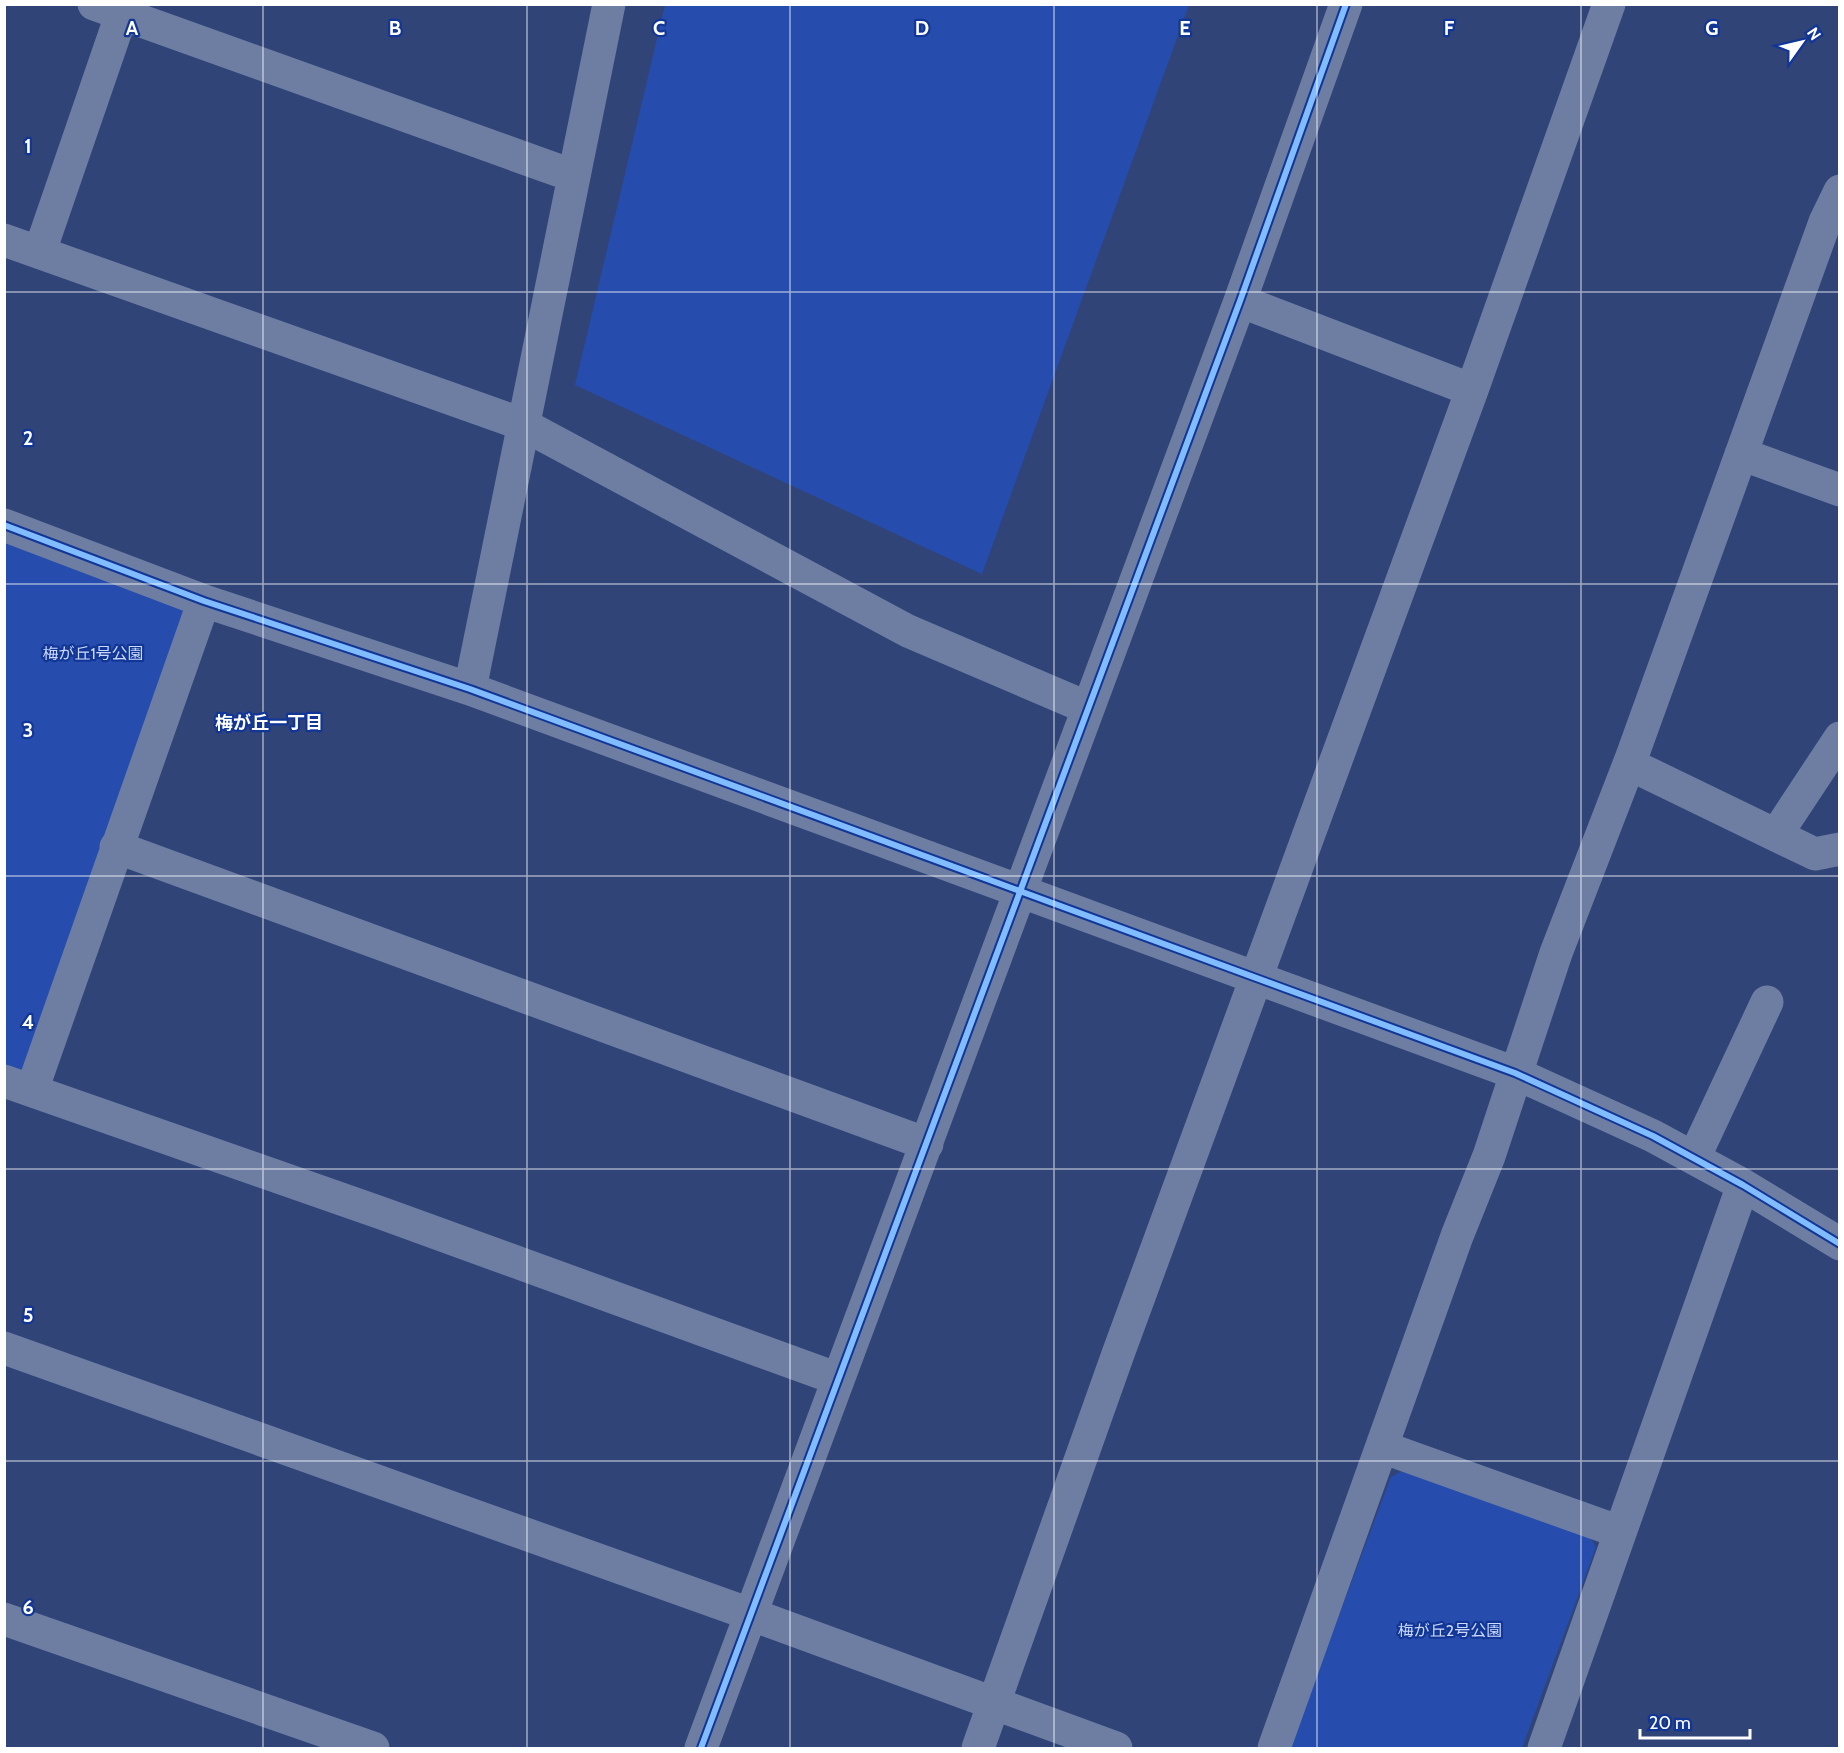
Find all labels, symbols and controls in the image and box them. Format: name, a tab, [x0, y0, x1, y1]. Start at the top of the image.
north arrow	[1772, 12, 1832, 72]
text: A	[126, 16, 139, 40]
text: B	[389, 16, 401, 40]
text: C	[653, 16, 665, 40]
text: D	[915, 16, 929, 40]
text: E	[1179, 16, 1191, 40]
text: F	[1444, 16, 1455, 40]
text: G	[1705, 16, 1719, 40]
text: N	[1803, 24, 1825, 44]
text: 1	[24, 134, 32, 158]
text: 2	[23, 426, 33, 450]
park label: 梅が丘1号公園	[42, 644, 144, 663]
district label: 梅が丘一丁目	[215, 712, 323, 734]
text: 3	[23, 718, 33, 742]
text: 4	[22, 1010, 34, 1034]
text: 5	[23, 1303, 33, 1327]
text: 6	[22, 1595, 34, 1619]
park label: 梅が丘2号公園	[1398, 1621, 1502, 1640]
scale bar	[1640, 1702, 1750, 1740]
text: 20 m	[1649, 1712, 1691, 1734]

